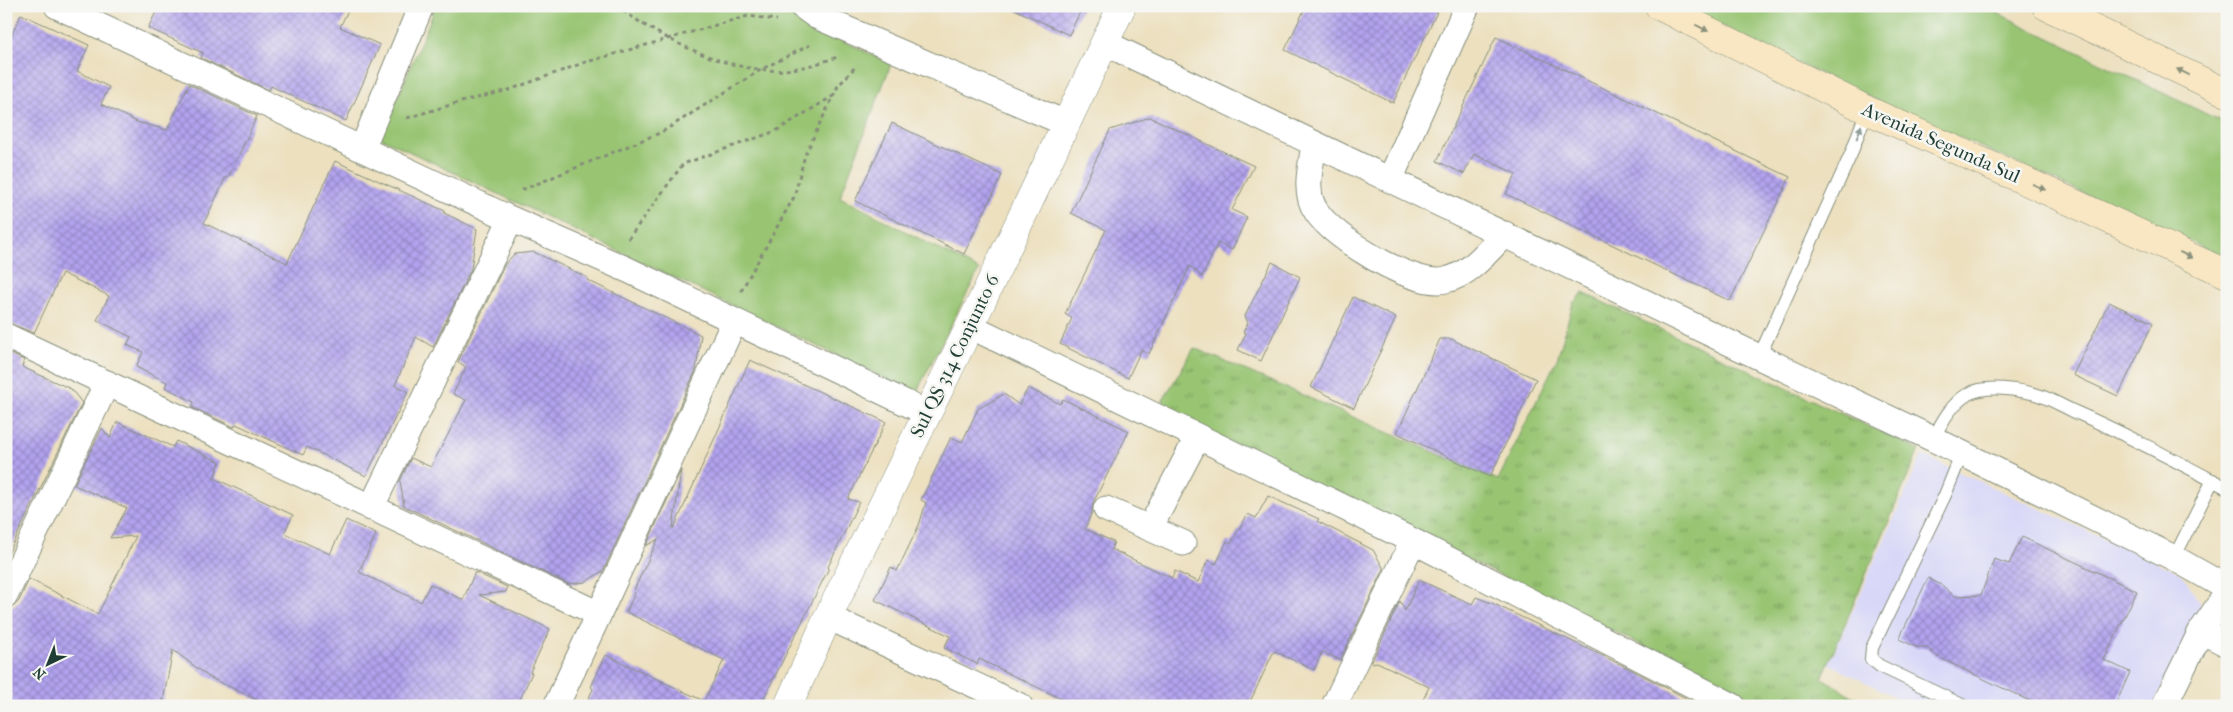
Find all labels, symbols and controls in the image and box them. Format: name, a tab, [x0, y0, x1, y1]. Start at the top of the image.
one-way arrow	[1695, 24, 1709, 32]
one-way arrow	[2175, 68, 2190, 76]
street label: Avenida Segunda Sul	[1858, 98, 2023, 188]
one-way arrow	[1856, 125, 1863, 140]
one-way arrow	[2032, 184, 2046, 192]
one-way arrow	[2179, 251, 2194, 260]
street label: Sul QS 314 Conjunto 6	[906, 270, 1004, 441]
north arrow	[22, 640, 72, 690]
text: N	[30, 663, 49, 683]

